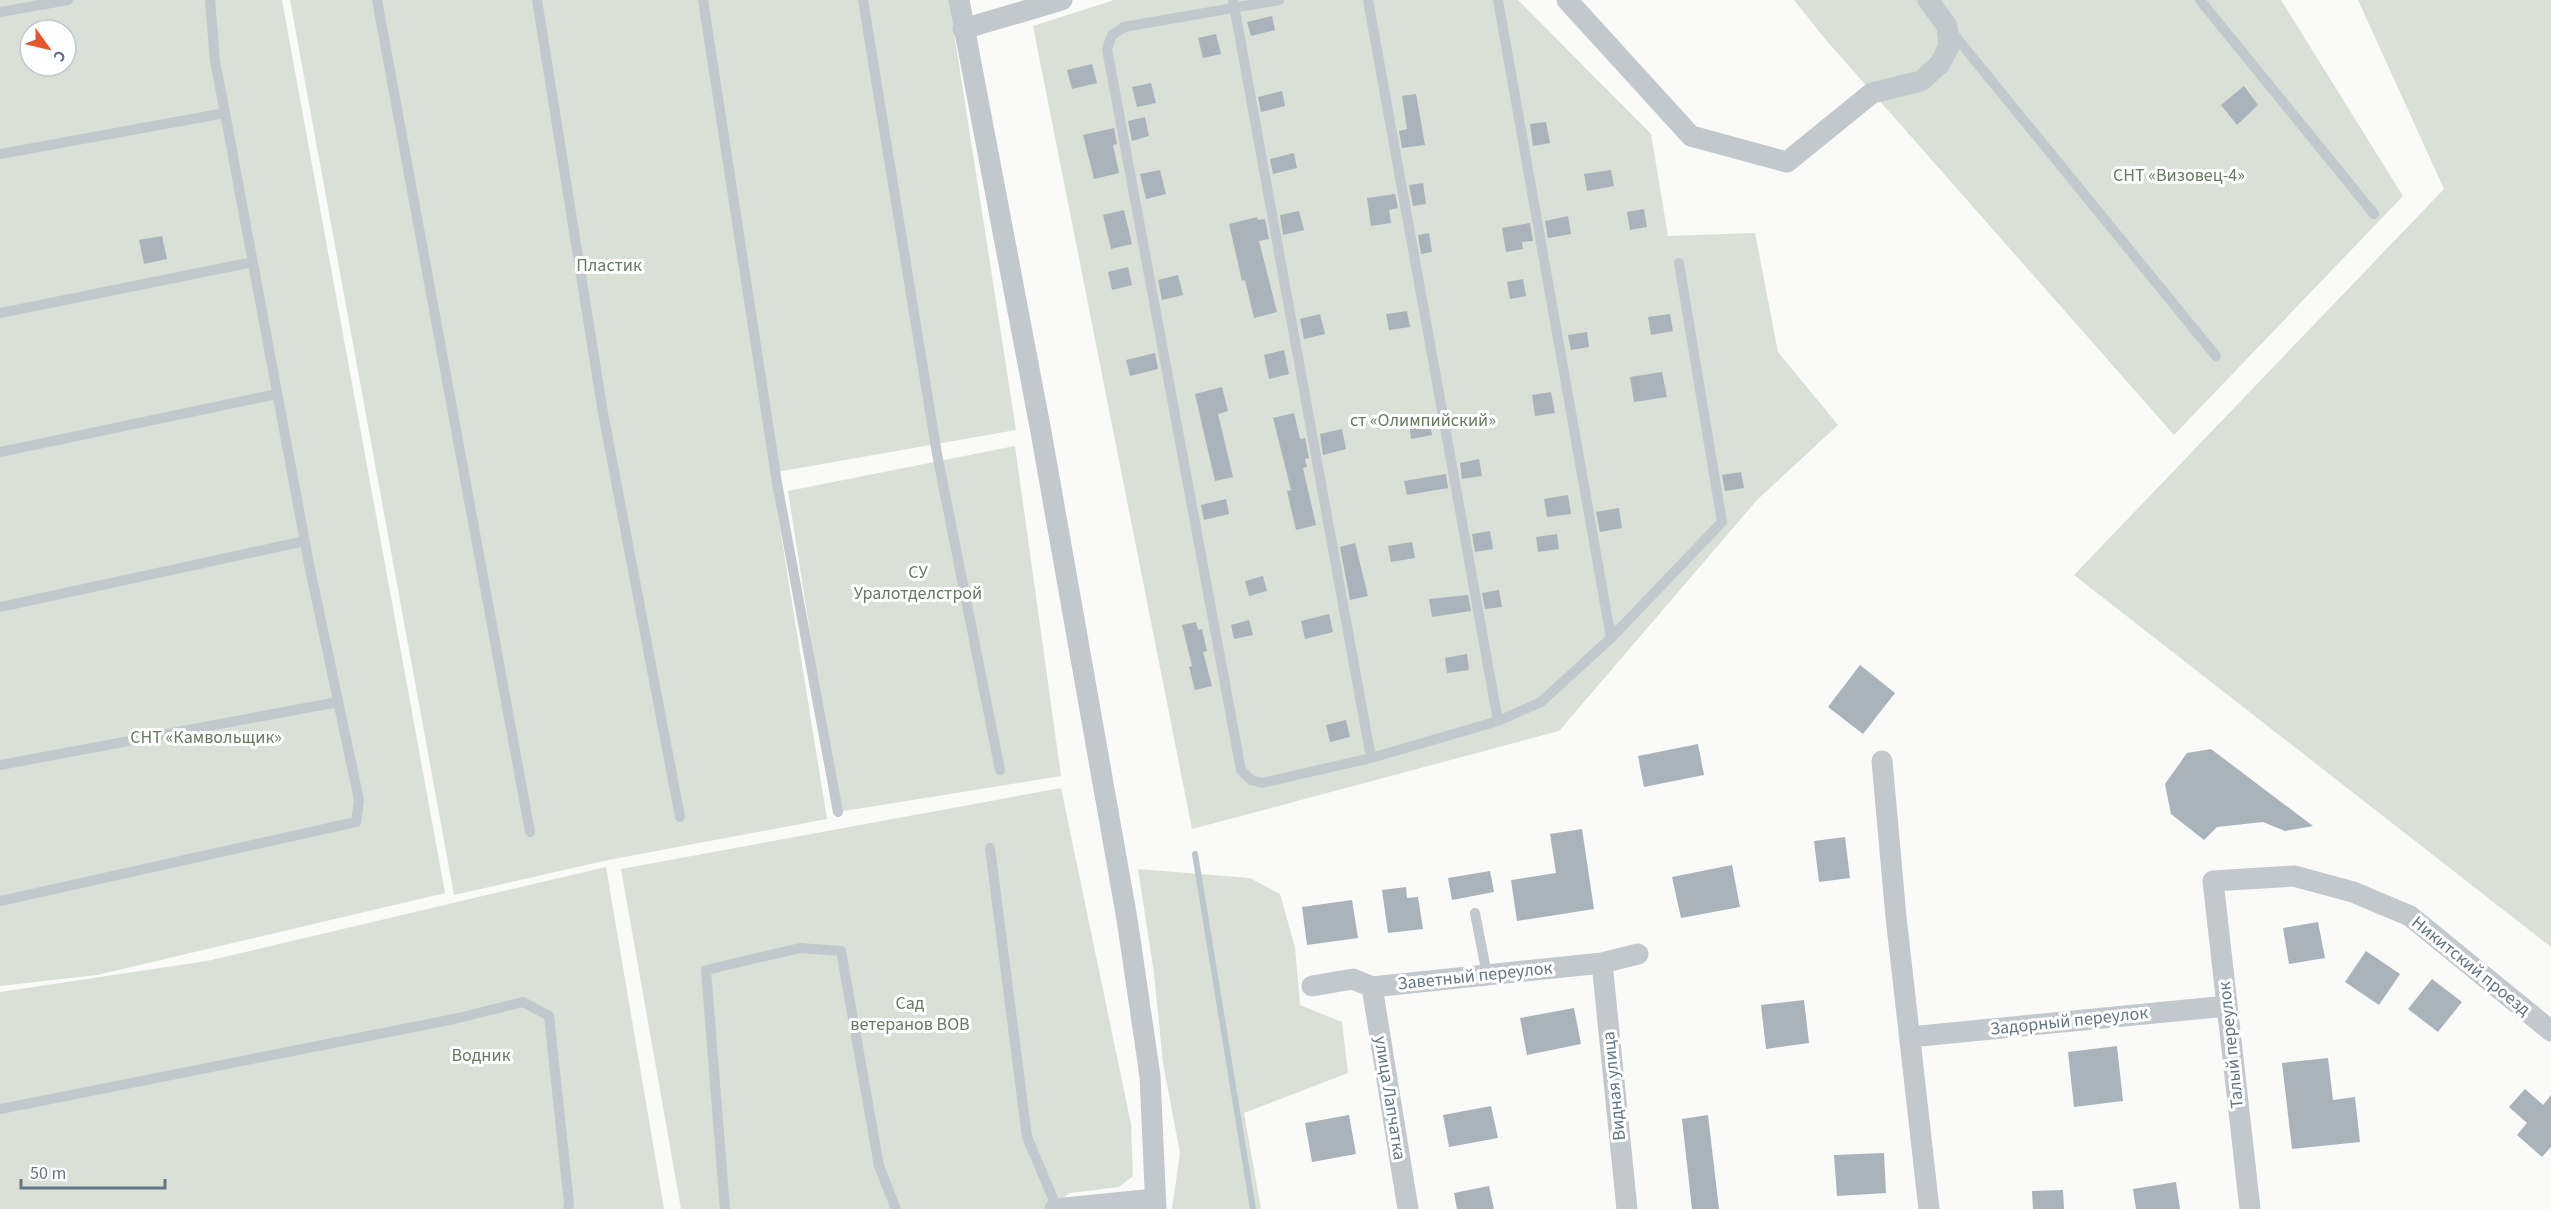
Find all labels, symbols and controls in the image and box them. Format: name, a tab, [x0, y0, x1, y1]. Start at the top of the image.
north arrow	[18, 18, 78, 78]
text: С	[48, 46, 71, 66]
park label: СНТ «Визовец-4»	[2113, 163, 2245, 188]
park label: Пластик	[576, 253, 642, 278]
park label: ст «Олимпийский»	[1350, 408, 1496, 433]
park label: СУ Уралотделстрой	[854, 560, 982, 606]
park label: СНТ «Камвольщик»	[130, 725, 282, 750]
street label: Никитский проезд	[2406, 910, 2536, 1022]
street label: Заветный переулок	[1396, 955, 1554, 997]
street label: Талый переулок	[2212, 980, 2250, 1110]
park label: Сад ветеранов ВОВ	[850, 991, 970, 1037]
street label: Задорный переулок	[1989, 1000, 2149, 1042]
street label: Видная улица	[1596, 1030, 1632, 1142]
street label: улица Лапчатка	[1368, 1034, 1412, 1162]
park label: Водник	[451, 1043, 511, 1068]
scale bar	[21, 1152, 165, 1190]
text: 50 m	[30, 1161, 66, 1186]

